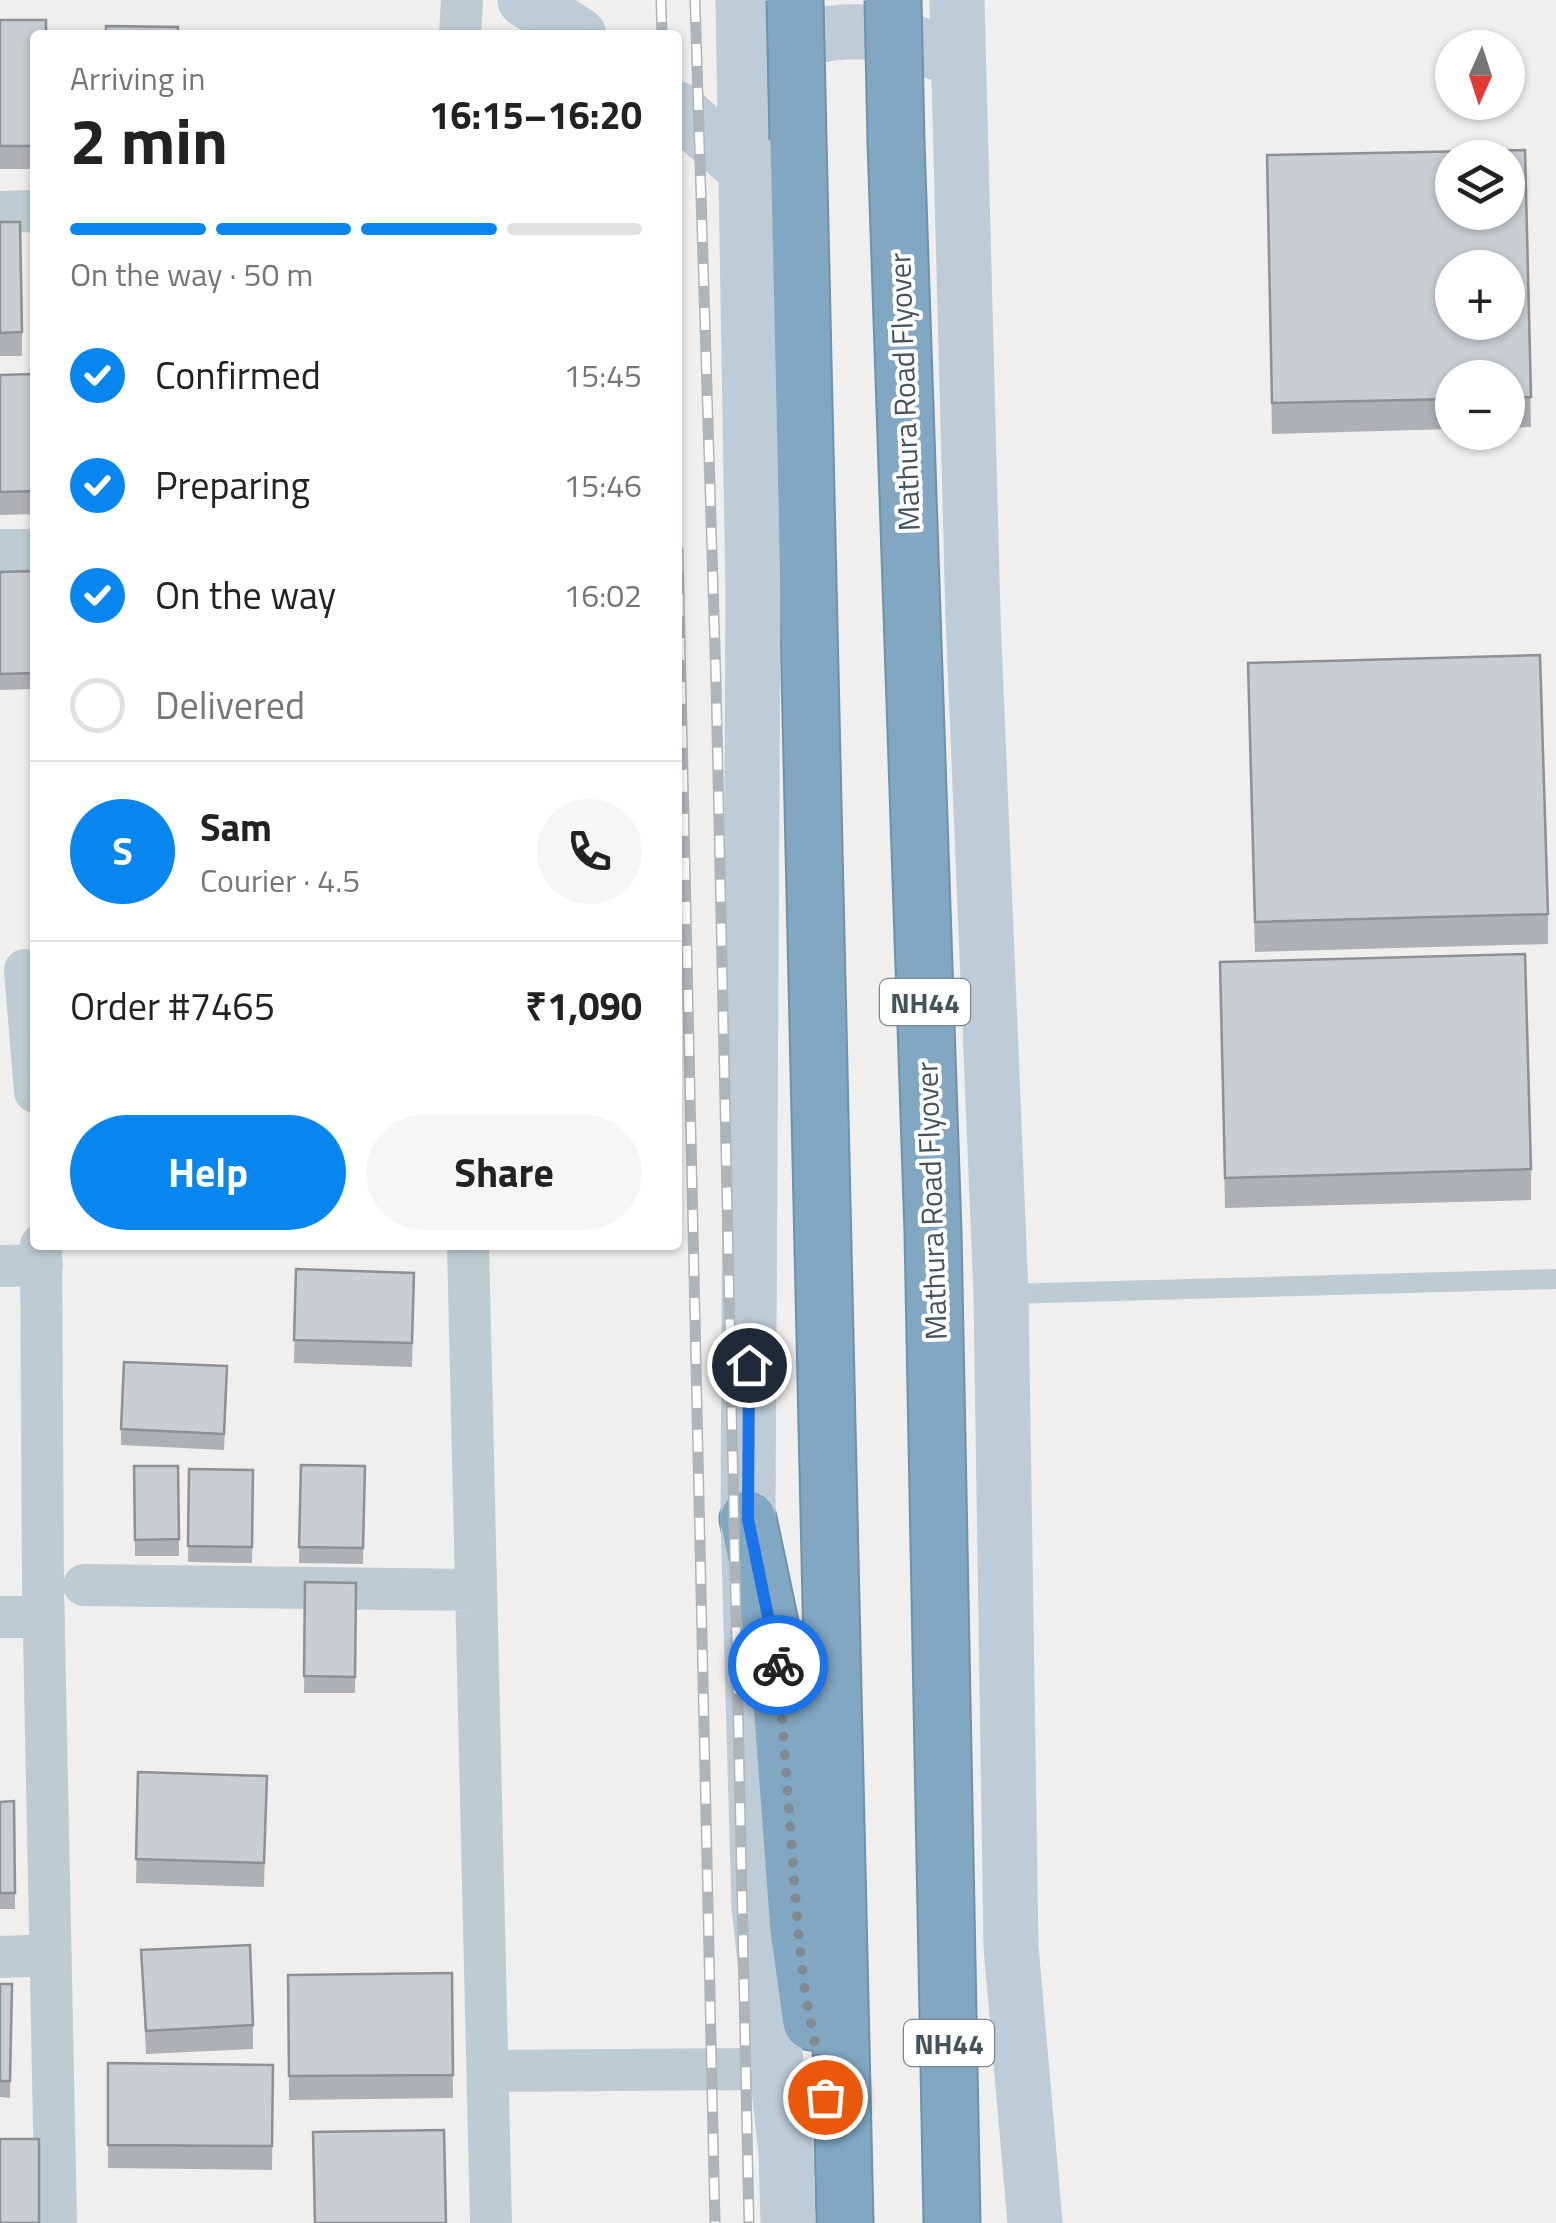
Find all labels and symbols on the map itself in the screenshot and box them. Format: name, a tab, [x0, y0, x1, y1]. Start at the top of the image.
north arrow	[1435, 30, 1525, 120]
street label: Mathura Road Flyover	[876, 252, 932, 532]
road number: NH44	[880, 979, 970, 1025]
street label: Mathura Road Flyover	[903, 1061, 959, 1341]
pin	[707, 1323, 792, 1408]
courier	[728, 1615, 828, 1715]
road number: NH44	[904, 2020, 994, 2066]
pin	[783, 2055, 868, 2140]

